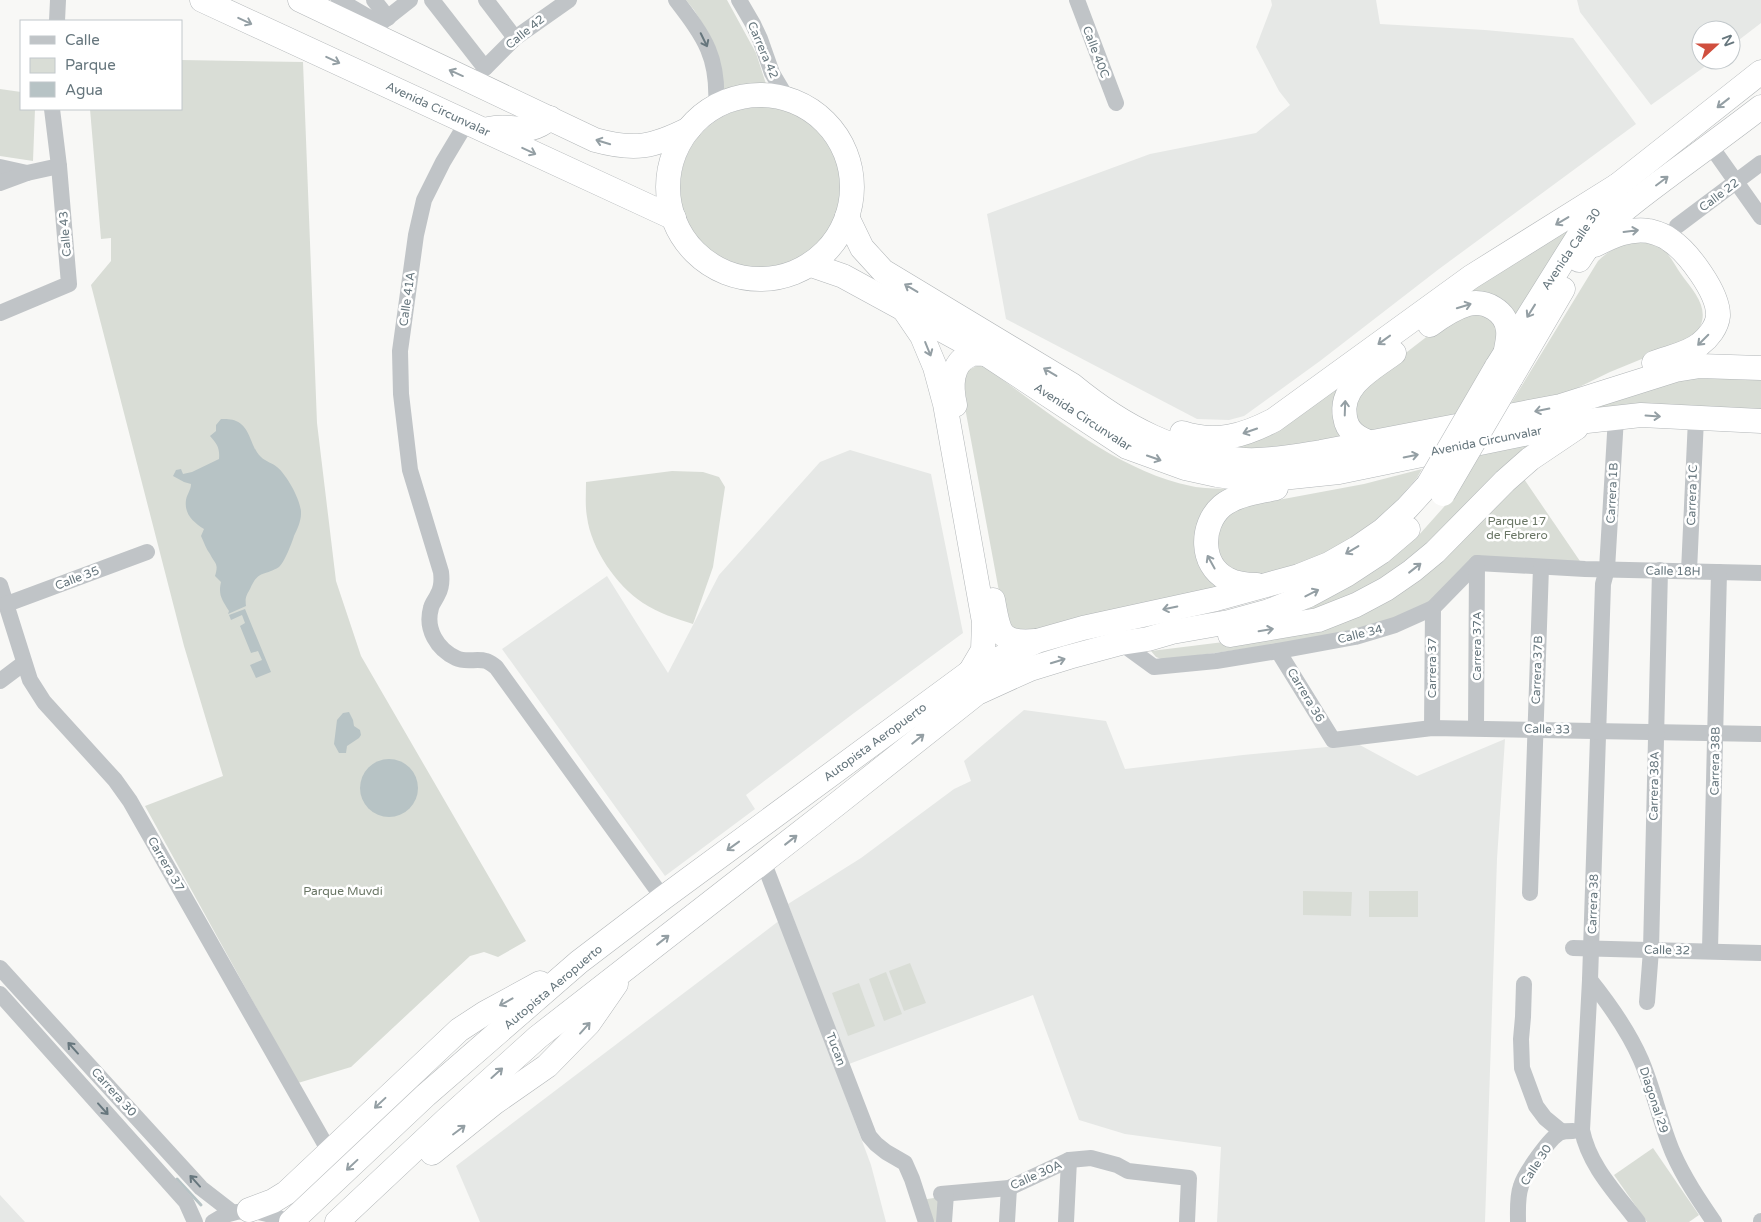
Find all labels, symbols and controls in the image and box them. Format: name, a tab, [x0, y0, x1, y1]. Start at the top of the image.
street label: Calle 42	[503, 12, 547, 52]
one-way arrow	[237, 16, 252, 26]
street label: Carrera 42	[745, 19, 781, 81]
legend	[20, 20, 182, 110]
north arrow	[1691, 20, 1741, 70]
street label: Calle 40C	[1080, 24, 1112, 80]
text: Calle	[65, 31, 100, 49]
one-way arrow	[699, 32, 709, 47]
text: N	[1718, 32, 1738, 49]
text: Parque	[65, 56, 116, 74]
one-way arrow	[325, 56, 340, 66]
one-way arrow	[449, 68, 464, 78]
street label: Avenida Circunvalar	[384, 79, 493, 139]
text: Agua	[65, 81, 103, 99]
one-way arrow	[1717, 97, 1730, 108]
one-way arrow	[595, 137, 611, 147]
one-way arrow	[521, 146, 536, 156]
one-way arrow	[1655, 176, 1668, 187]
street label: Calle 22	[1696, 176, 1742, 214]
street label: Avenida Calle 30	[1539, 205, 1604, 292]
street label: Calle 43	[56, 210, 74, 258]
one-way arrow	[1556, 216, 1570, 226]
one-way arrow	[1623, 226, 1639, 236]
street label: Calle 41A	[396, 271, 418, 327]
one-way arrow	[904, 283, 918, 293]
one-way arrow	[1456, 300, 1472, 310]
one-way arrow	[1525, 304, 1536, 318]
one-way arrow	[1697, 334, 1709, 347]
one-way arrow	[1378, 335, 1391, 346]
one-way arrow	[924, 342, 933, 357]
one-way arrow	[1043, 366, 1057, 376]
street label: Avenida Circunvalar	[1032, 380, 1135, 454]
one-way arrow	[1340, 400, 1349, 416]
one-way arrow	[1535, 406, 1551, 415]
one-way arrow	[1645, 412, 1661, 421]
street label: Avenida Circunvalar	[1429, 423, 1543, 459]
one-way arrow	[1242, 427, 1258, 436]
one-way arrow	[1402, 451, 1418, 460]
one-way arrow	[1146, 454, 1162, 463]
street label: Carrera 1B	[1603, 462, 1621, 524]
street label: Carrera 1C	[1684, 464, 1700, 526]
park label: Parque 17 de Febrero	[1486, 514, 1548, 542]
one-way arrow	[1346, 546, 1360, 556]
one-way arrow	[1206, 555, 1216, 569]
street label: Calle 35	[53, 563, 101, 593]
one-way arrow	[1408, 563, 1421, 574]
street label: Calle 18H	[1645, 564, 1701, 578]
one-way arrow	[1305, 588, 1320, 598]
one-way arrow	[1162, 604, 1178, 614]
street label: Carrera 37A	[1470, 611, 1484, 681]
street label: Calle 34	[1336, 622, 1384, 646]
one-way arrow	[1258, 624, 1274, 634]
street label: Carrera 37B	[1529, 635, 1545, 705]
street label: Carrera 37	[1425, 638, 1439, 698]
one-way arrow	[1050, 655, 1066, 665]
street label: Carrera 36	[1284, 665, 1328, 725]
street label: Autopista Aeropuerto	[821, 700, 929, 784]
street label: Calle 33	[1524, 722, 1570, 736]
street label: Carrera 38B	[1707, 727, 1723, 795]
one-way arrow	[911, 734, 924, 745]
street label: Carrera 38A	[1646, 751, 1662, 821]
street label: Carrera 37	[145, 834, 187, 894]
one-way arrow	[784, 834, 797, 845]
one-way arrow	[726, 841, 740, 851]
street label: Carrera 38	[1585, 874, 1601, 934]
park label: Parque Muvdi	[303, 884, 383, 898]
one-way arrow	[656, 934, 669, 945]
street label: Autopista Aeropuerto	[501, 942, 605, 1032]
street label: Calle 32	[1644, 943, 1690, 957]
one-way arrow	[498, 997, 513, 1007]
one-way arrow	[579, 1022, 590, 1035]
street label: Tucan	[823, 1030, 849, 1068]
one-way arrow	[67, 1042, 79, 1055]
street label: Carrera 30	[89, 1065, 140, 1119]
street label: Diagonal 29	[1637, 1065, 1671, 1135]
one-way arrow	[491, 1068, 504, 1079]
one-way arrow	[373, 1097, 386, 1109]
one-way arrow	[97, 1102, 108, 1115]
one-way arrow	[452, 1125, 465, 1136]
street label: Calle 30	[1518, 1141, 1555, 1188]
street label: Calle 30A	[1008, 1157, 1064, 1193]
one-way arrow	[346, 1159, 359, 1171]
one-way arrow	[189, 1175, 201, 1188]

